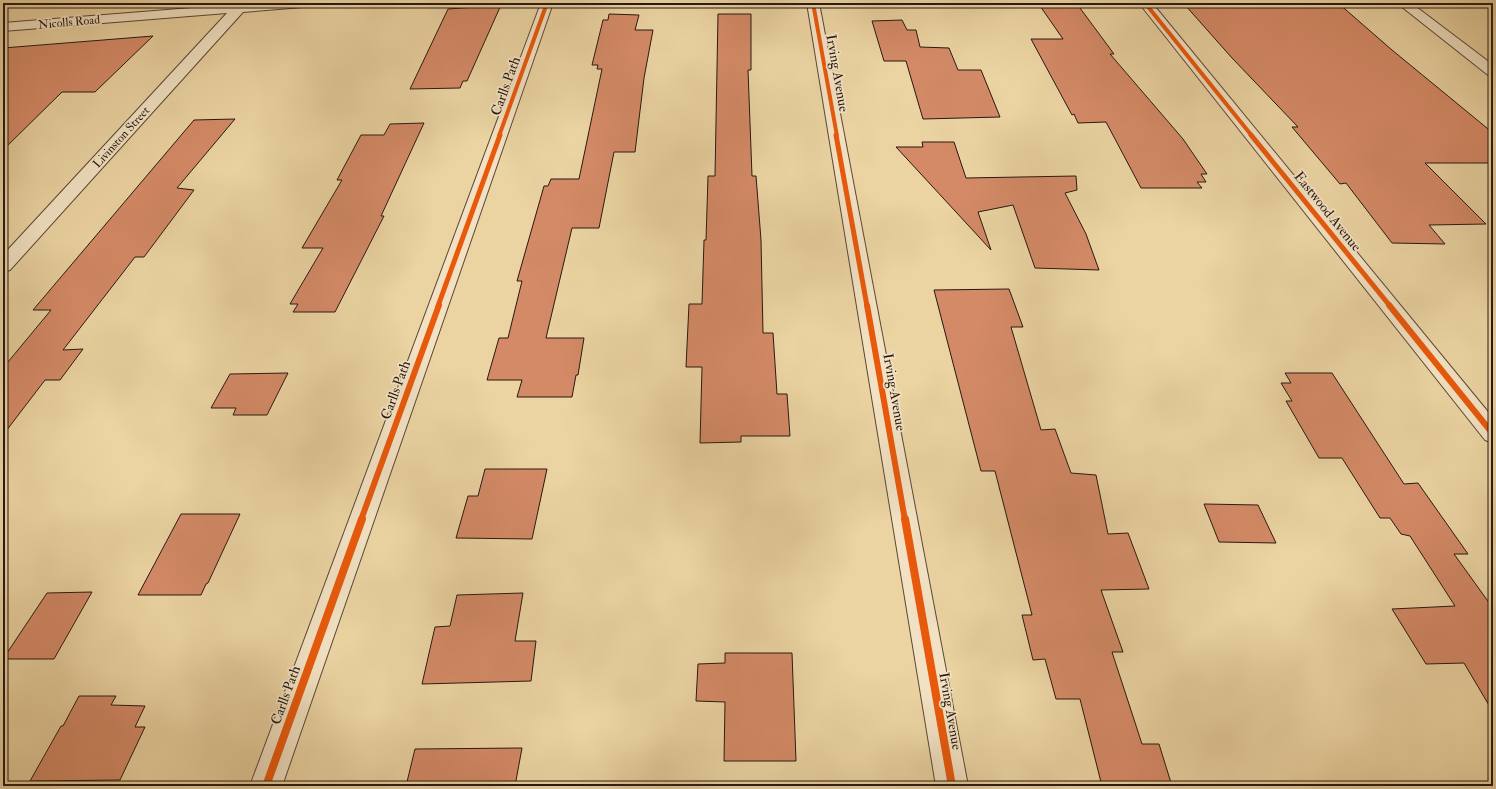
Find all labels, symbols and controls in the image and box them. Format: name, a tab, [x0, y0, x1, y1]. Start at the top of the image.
street label: Nicolls Road	[37, 12, 101, 33]
street label: Irving Avenue	[822, 33, 853, 113]
street label: Carlls Path	[487, 54, 524, 118]
street label: Livinston Street	[90, 103, 153, 171]
street label: Eastwood Avenue	[1290, 168, 1365, 255]
street label: Irving Avenue	[879, 352, 910, 432]
street label: Carlls Path	[377, 358, 414, 422]
street label: Carlls Path	[267, 663, 304, 727]
street label: Irving Avenue	[935, 671, 966, 751]

